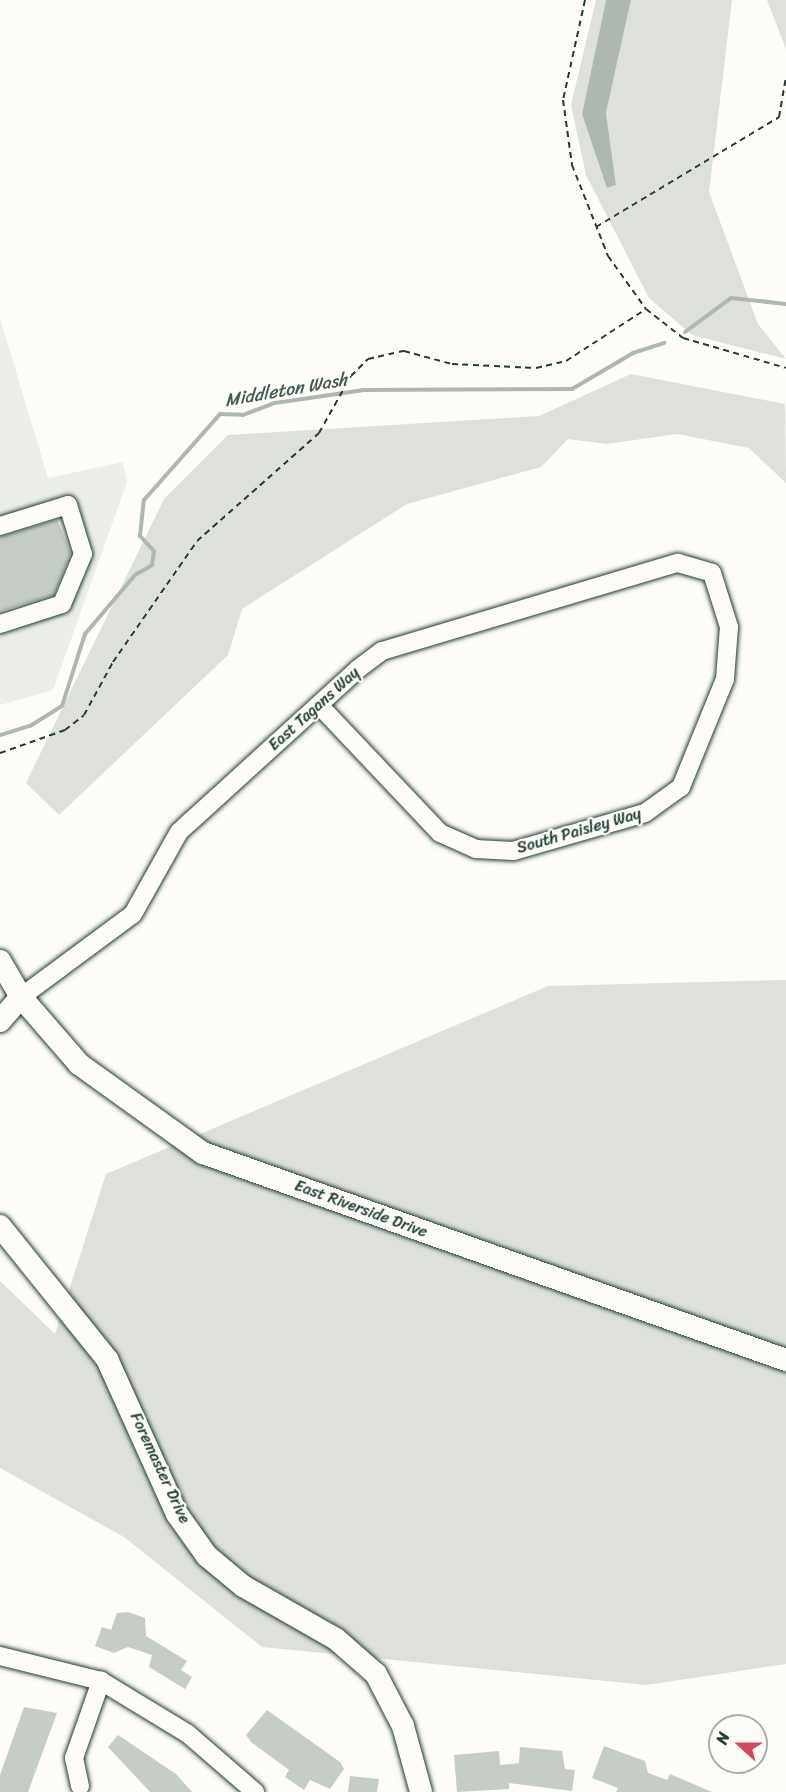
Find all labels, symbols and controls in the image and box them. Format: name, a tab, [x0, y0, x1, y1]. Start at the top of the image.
water label: Middleton Wash	[223, 369, 349, 411]
street label: East Tagans Way	[265, 663, 363, 755]
street label: South Paisley Way	[514, 804, 644, 858]
street label: East Riverside Drive	[292, 1176, 430, 1242]
street label: Foremaster Drive	[126, 1409, 194, 1527]
north arrow	[708, 1714, 768, 1774]
text: N	[707, 1728, 738, 1748]

